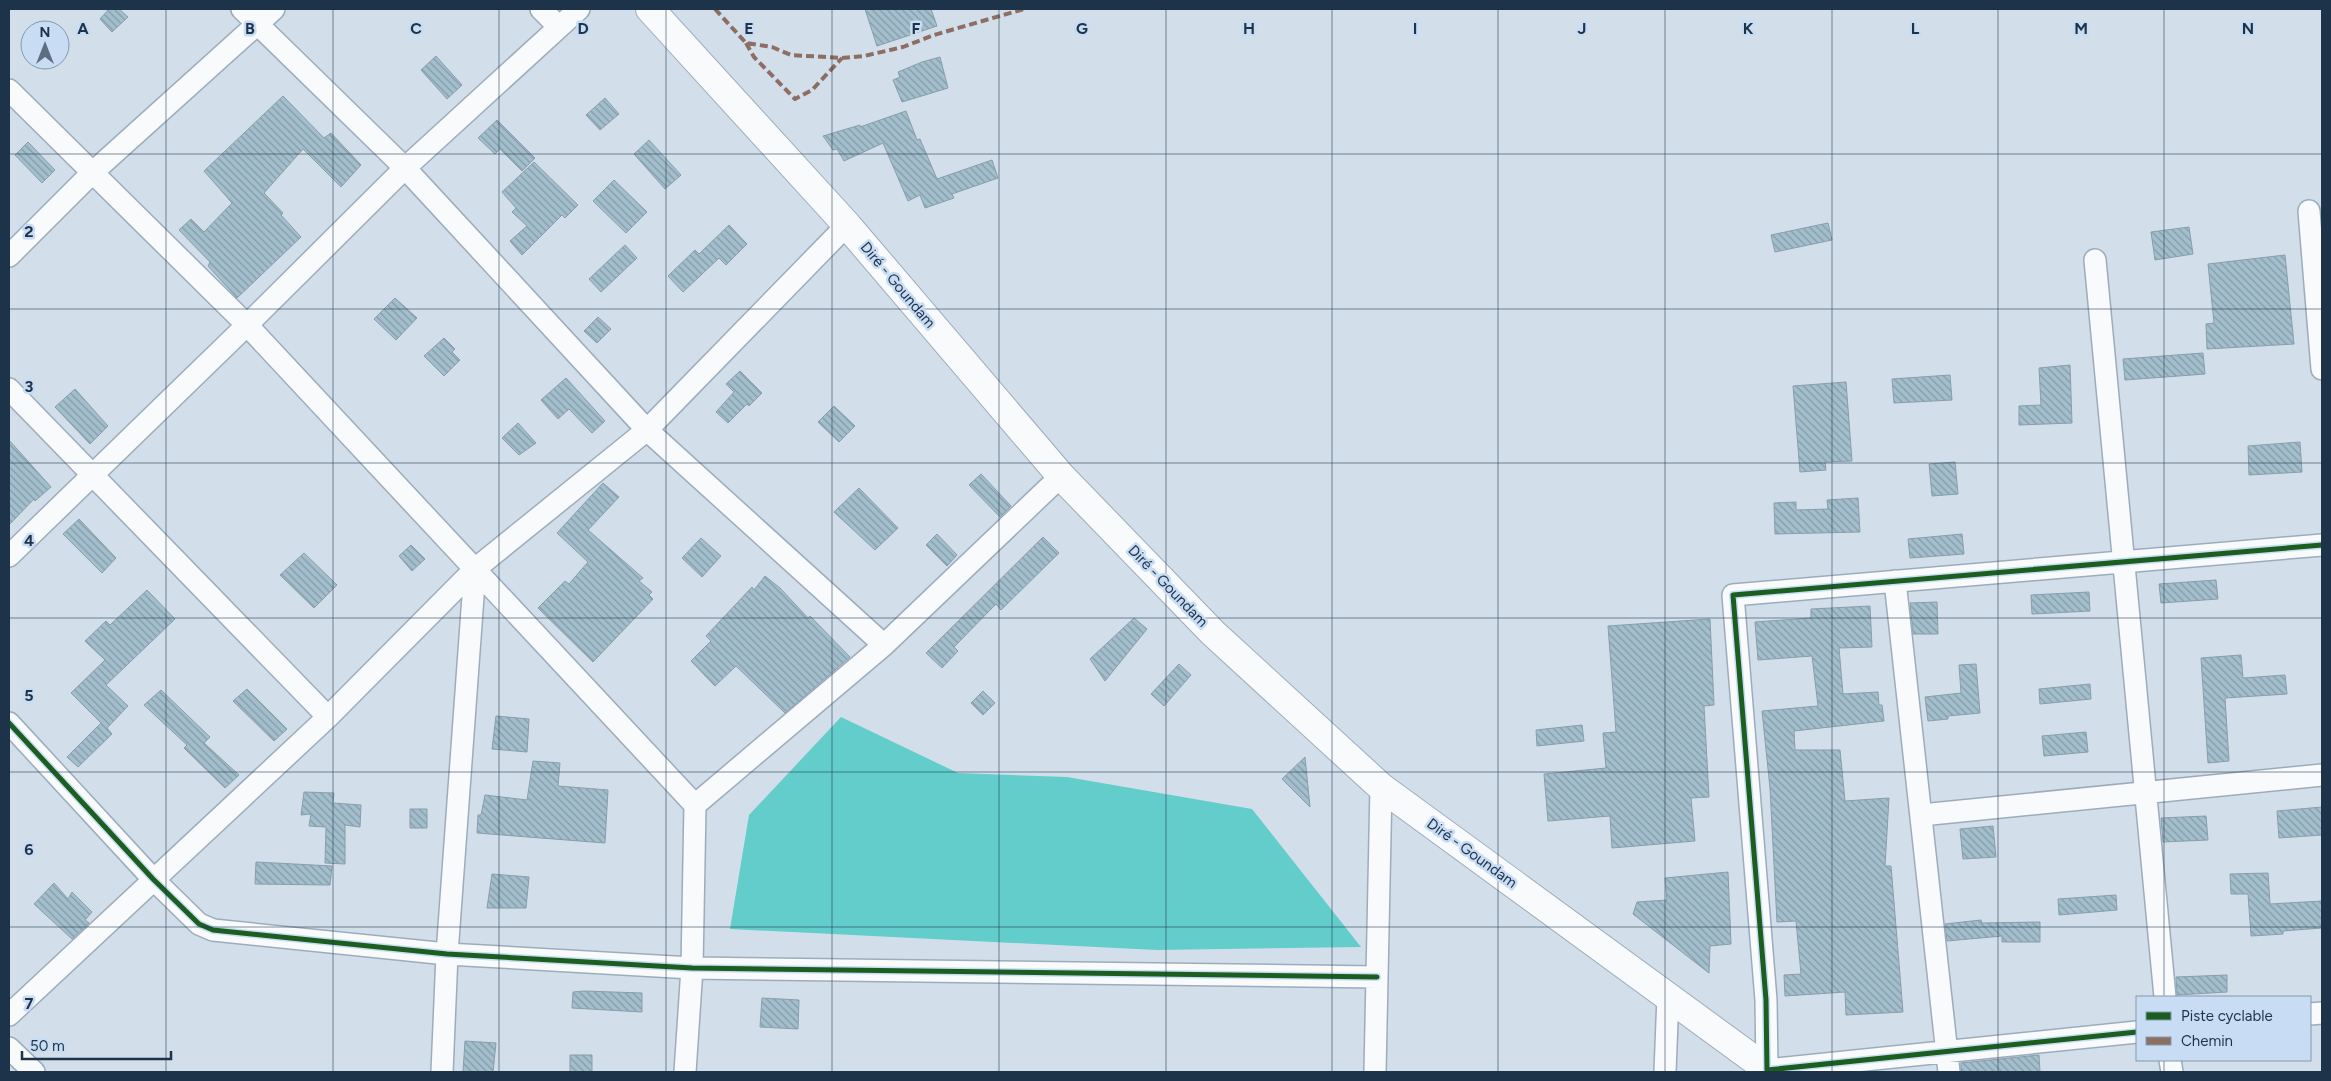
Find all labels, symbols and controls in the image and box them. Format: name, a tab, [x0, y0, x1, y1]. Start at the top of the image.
text: A	[77, 19, 89, 38]
text: B	[245, 19, 255, 38]
text: C	[410, 19, 422, 38]
text: D	[577, 19, 589, 38]
text: E	[744, 19, 754, 38]
text: F	[912, 19, 921, 38]
text: G	[1076, 19, 1088, 38]
text: H	[1243, 19, 1255, 38]
text: I	[1413, 19, 1417, 38]
text: J	[1578, 19, 1586, 38]
text: K	[1743, 19, 1754, 38]
text: L	[1911, 19, 1920, 38]
text: M	[2074, 19, 2088, 38]
text: N	[2242, 19, 2254, 38]
north arrow	[20, 20, 70, 70]
text: N	[40, 24, 50, 41]
text: 2	[24, 222, 34, 241]
street label: Diré - Goundam	[857, 238, 939, 332]
text: 3	[25, 377, 34, 396]
text: 4	[24, 531, 34, 550]
street label: Diré - Goundam	[1124, 541, 1212, 631]
text: 5	[24, 686, 34, 705]
street label: Diré - Goundam	[1424, 814, 1520, 892]
text: 6	[24, 840, 34, 859]
text: 7	[25, 994, 34, 1013]
legend	[2136, 996, 2311, 1061]
text: Piste cyclable	[2181, 1007, 2273, 1025]
scale bar	[22, 1028, 171, 1060]
text: Chemin	[2181, 1032, 2233, 1050]
text: 50 m	[30, 1037, 65, 1055]

